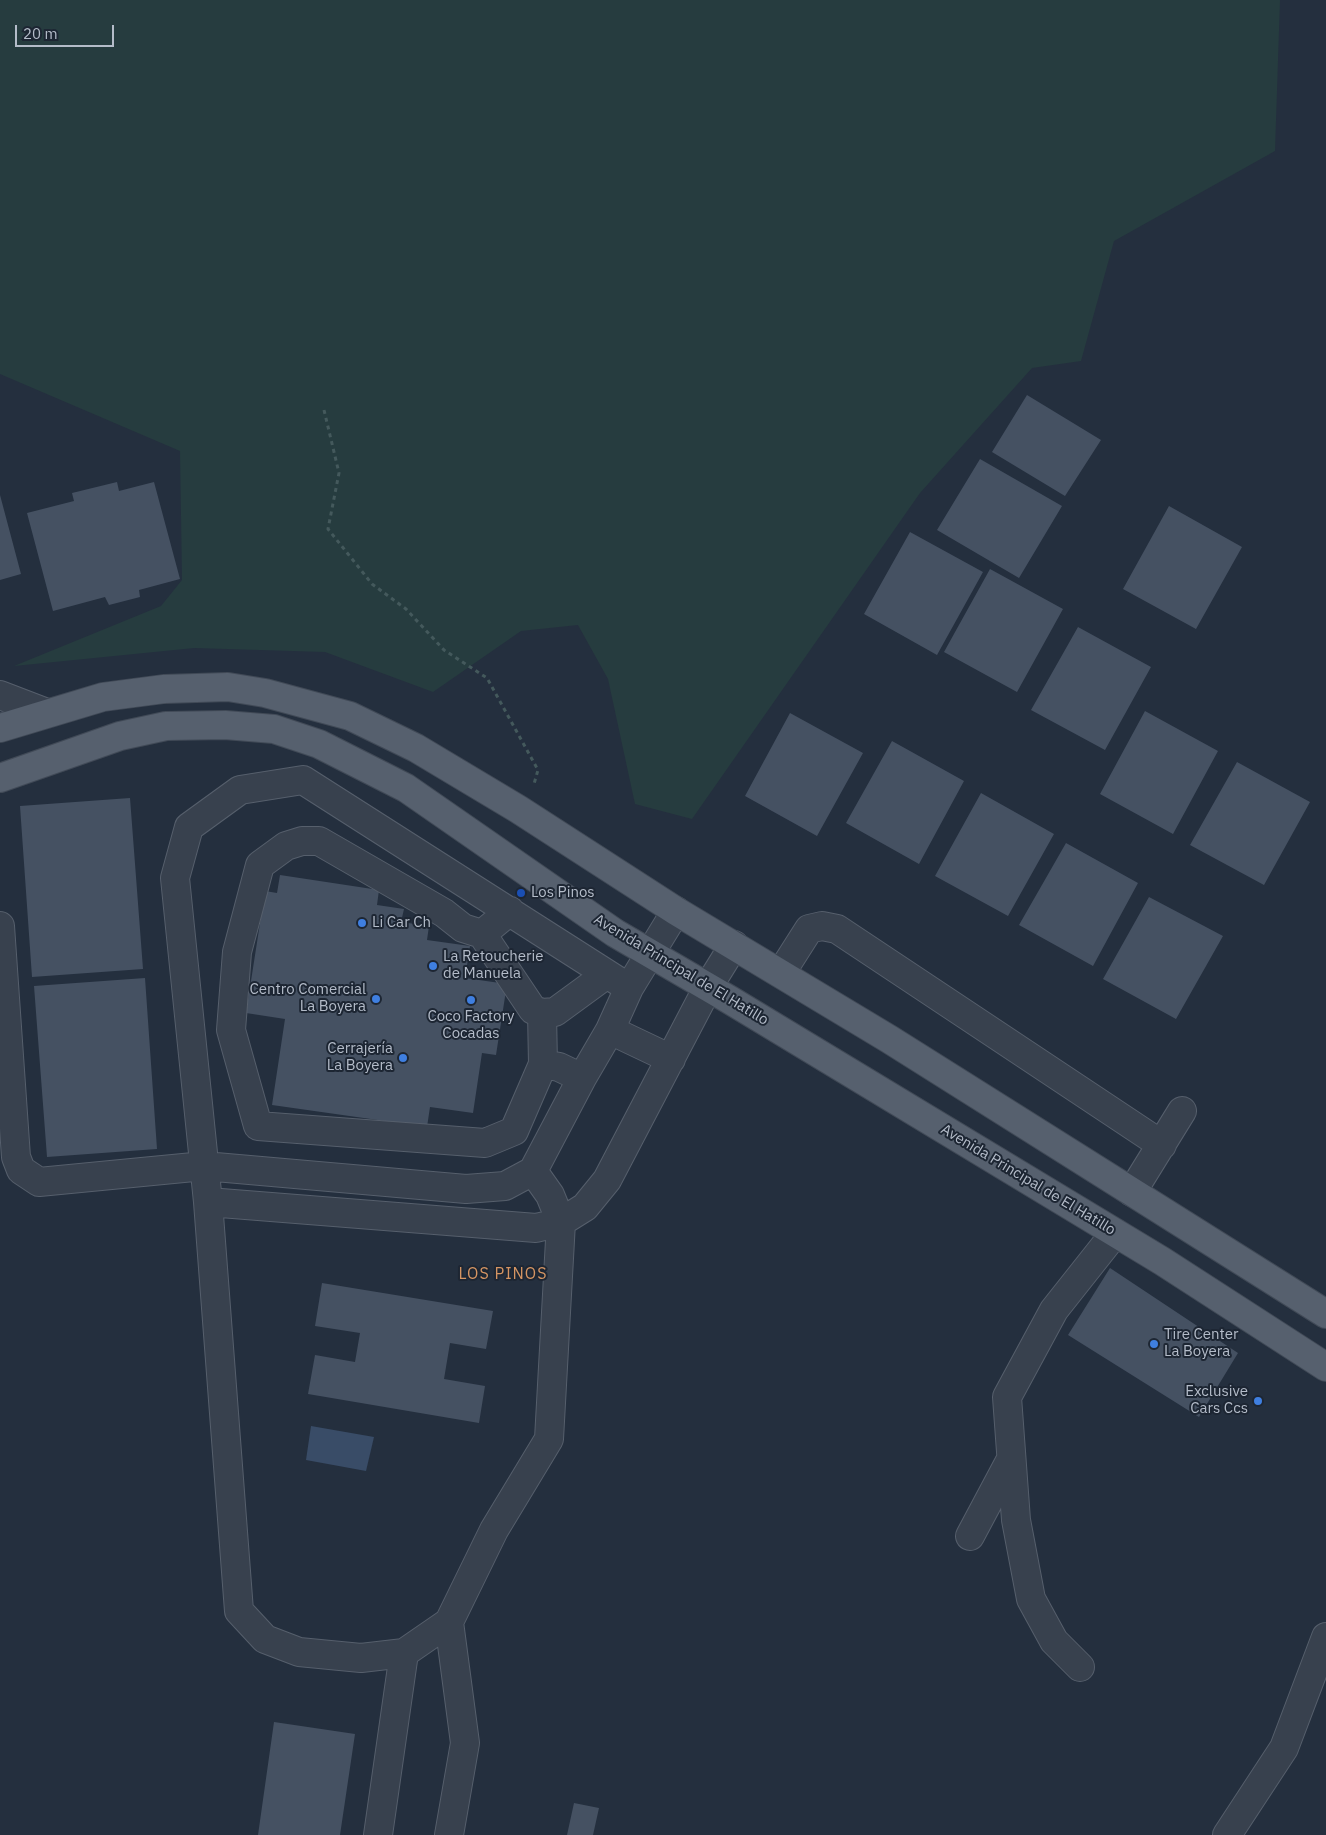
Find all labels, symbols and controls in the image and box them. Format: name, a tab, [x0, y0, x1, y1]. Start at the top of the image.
scale bar	[18, 15, 116, 47]
text: 20 m	[23, 24, 58, 43]
place label: Los Pinos	[531, 884, 595, 902]
marker: Los Pinos	[515, 887, 527, 899]
street label: Avenida Principal de El Hatillo	[590, 911, 772, 1029]
place label: Li Car Ch	[372, 914, 431, 932]
marker: Li Car Ch	[356, 917, 368, 929]
place label: La Retoucherie de Manuela	[443, 948, 544, 983]
marker: La Retoucherie de Manuela	[427, 960, 439, 972]
place label: Centro Comercial La Boyera	[249, 981, 366, 1016]
marker: Centro Comercial La Boyera	[370, 993, 382, 1005]
marker: Coco Factory Cocadas	[465, 994, 477, 1006]
place label: Coco Factory Cocadas	[427, 1008, 515, 1043]
place label: Cerrajería La Boyera	[327, 1040, 393, 1075]
marker: Cerrajería La Boyera	[397, 1052, 409, 1064]
street label: Avenida Principal de El Hatillo	[937, 1121, 1119, 1239]
district label: LOS PINOS	[457, 1264, 549, 1284]
place label: Tire Center La Boyera	[1164, 1326, 1239, 1361]
marker: Tire Center La Boyera	[1148, 1338, 1160, 1350]
place label: Exclusive Cars Ccs	[1185, 1383, 1248, 1418]
marker: Exclusive Cars Ccs	[1252, 1395, 1264, 1407]

